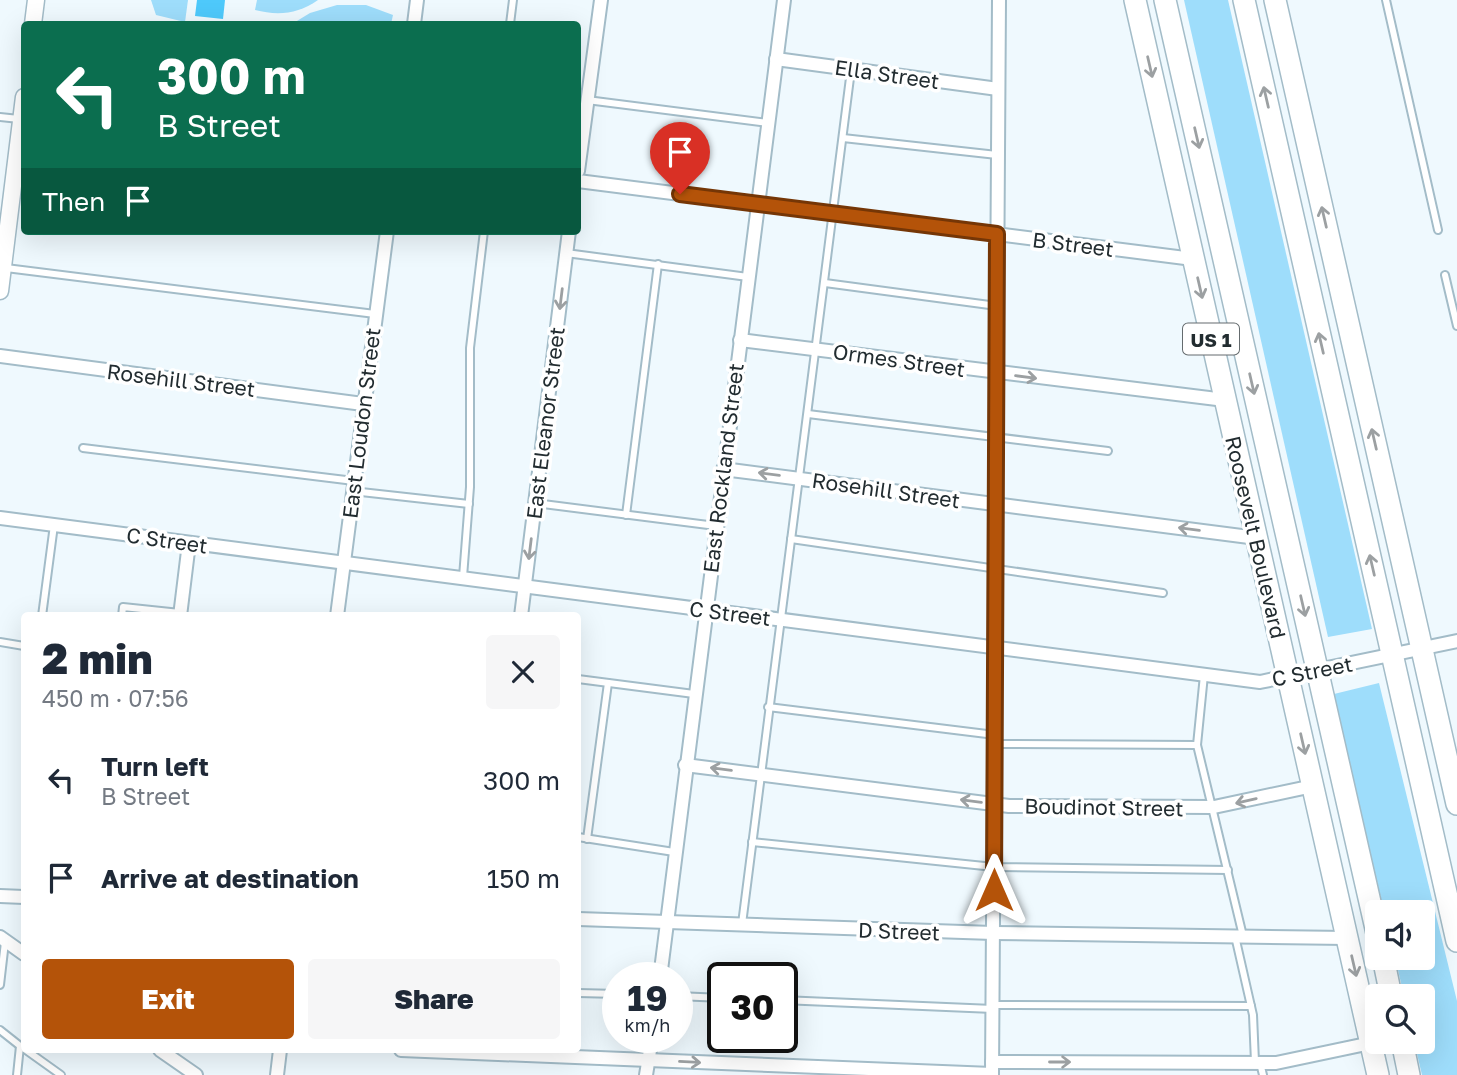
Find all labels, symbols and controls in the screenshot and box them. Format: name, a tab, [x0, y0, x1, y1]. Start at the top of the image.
text: 300 m	[157, 46, 306, 105]
icon: left	[42, 49, 133, 140]
street label: Ella Street	[833, 54, 941, 94]
one-way arrow	[1143, 55, 1157, 78]
one-way arrow	[1258, 86, 1272, 109]
text: B Street	[157, 106, 281, 144]
pin	[650, 122, 710, 194]
one-way arrow	[1190, 126, 1204, 149]
icon: arrive	[661, 133, 699, 171]
icon: arrive	[119, 182, 157, 220]
text: Then	[42, 186, 105, 217]
one-way arrow	[1316, 206, 1330, 229]
street label: B Street	[1031, 226, 1115, 262]
one-way arrow	[1194, 276, 1207, 299]
one-way arrow	[554, 287, 567, 310]
road number: US 1	[1183, 324, 1239, 354]
street label: East Eleanor Street	[520, 325, 570, 521]
street label: East Loudon Street	[336, 326, 386, 520]
one-way arrow	[1314, 332, 1328, 355]
street label: Ormes Street	[831, 338, 967, 382]
street label: Rosehill Street	[105, 358, 257, 402]
street label: East Rockland Street	[697, 362, 749, 574]
one-way arrow	[1014, 370, 1037, 383]
one-way arrow	[1246, 372, 1260, 395]
one-way arrow	[1367, 428, 1380, 451]
street label: Roosevelt Boulevard	[1220, 433, 1292, 641]
street label: Rosehill Street	[810, 467, 962, 513]
one-way arrow	[758, 468, 781, 481]
street label: C Street	[125, 521, 209, 559]
one-way arrow	[1178, 523, 1201, 536]
one-way arrow	[523, 537, 536, 560]
one-way arrow	[1364, 554, 1378, 577]
one-way arrow	[1297, 594, 1310, 617]
street label: C Street	[688, 595, 772, 631]
text: 2 min	[42, 633, 153, 683]
button: close	[486, 635, 560, 709]
street label: C Street	[1269, 650, 1355, 692]
text: 450 m · 07:56	[42, 684, 189, 712]
one-way arrow	[1297, 732, 1311, 755]
text: Turn left	[101, 751, 209, 782]
icon: left	[42, 761, 80, 799]
one-way arrow	[710, 763, 732, 776]
text: 300 m	[483, 765, 560, 796]
text: B Street	[101, 782, 190, 810]
street label: Boudinot Street	[1024, 793, 1184, 821]
one-way arrow	[960, 795, 982, 808]
one-way arrow	[1235, 795, 1258, 809]
position arrow	[957, 853, 1031, 927]
icon: arrive	[42, 859, 80, 897]
text: Arrive at destination	[101, 863, 359, 894]
text: 150 m	[487, 863, 560, 894]
map controls	[1365, 900, 1435, 1054]
button: sound	[1365, 900, 1435, 970]
street label: D Street	[858, 917, 940, 945]
one-way arrow	[1347, 954, 1361, 977]
button: Exit	[42, 959, 294, 1039]
button: Share	[308, 959, 560, 1039]
speed limit sign: 30	[707, 962, 798, 1053]
text: 19	[627, 977, 668, 1019]
button: search	[1365, 984, 1435, 1054]
text: km/h	[625, 1014, 670, 1036]
one-way arrow	[678, 1055, 701, 1068]
one-way arrow	[1049, 1055, 1072, 1069]

